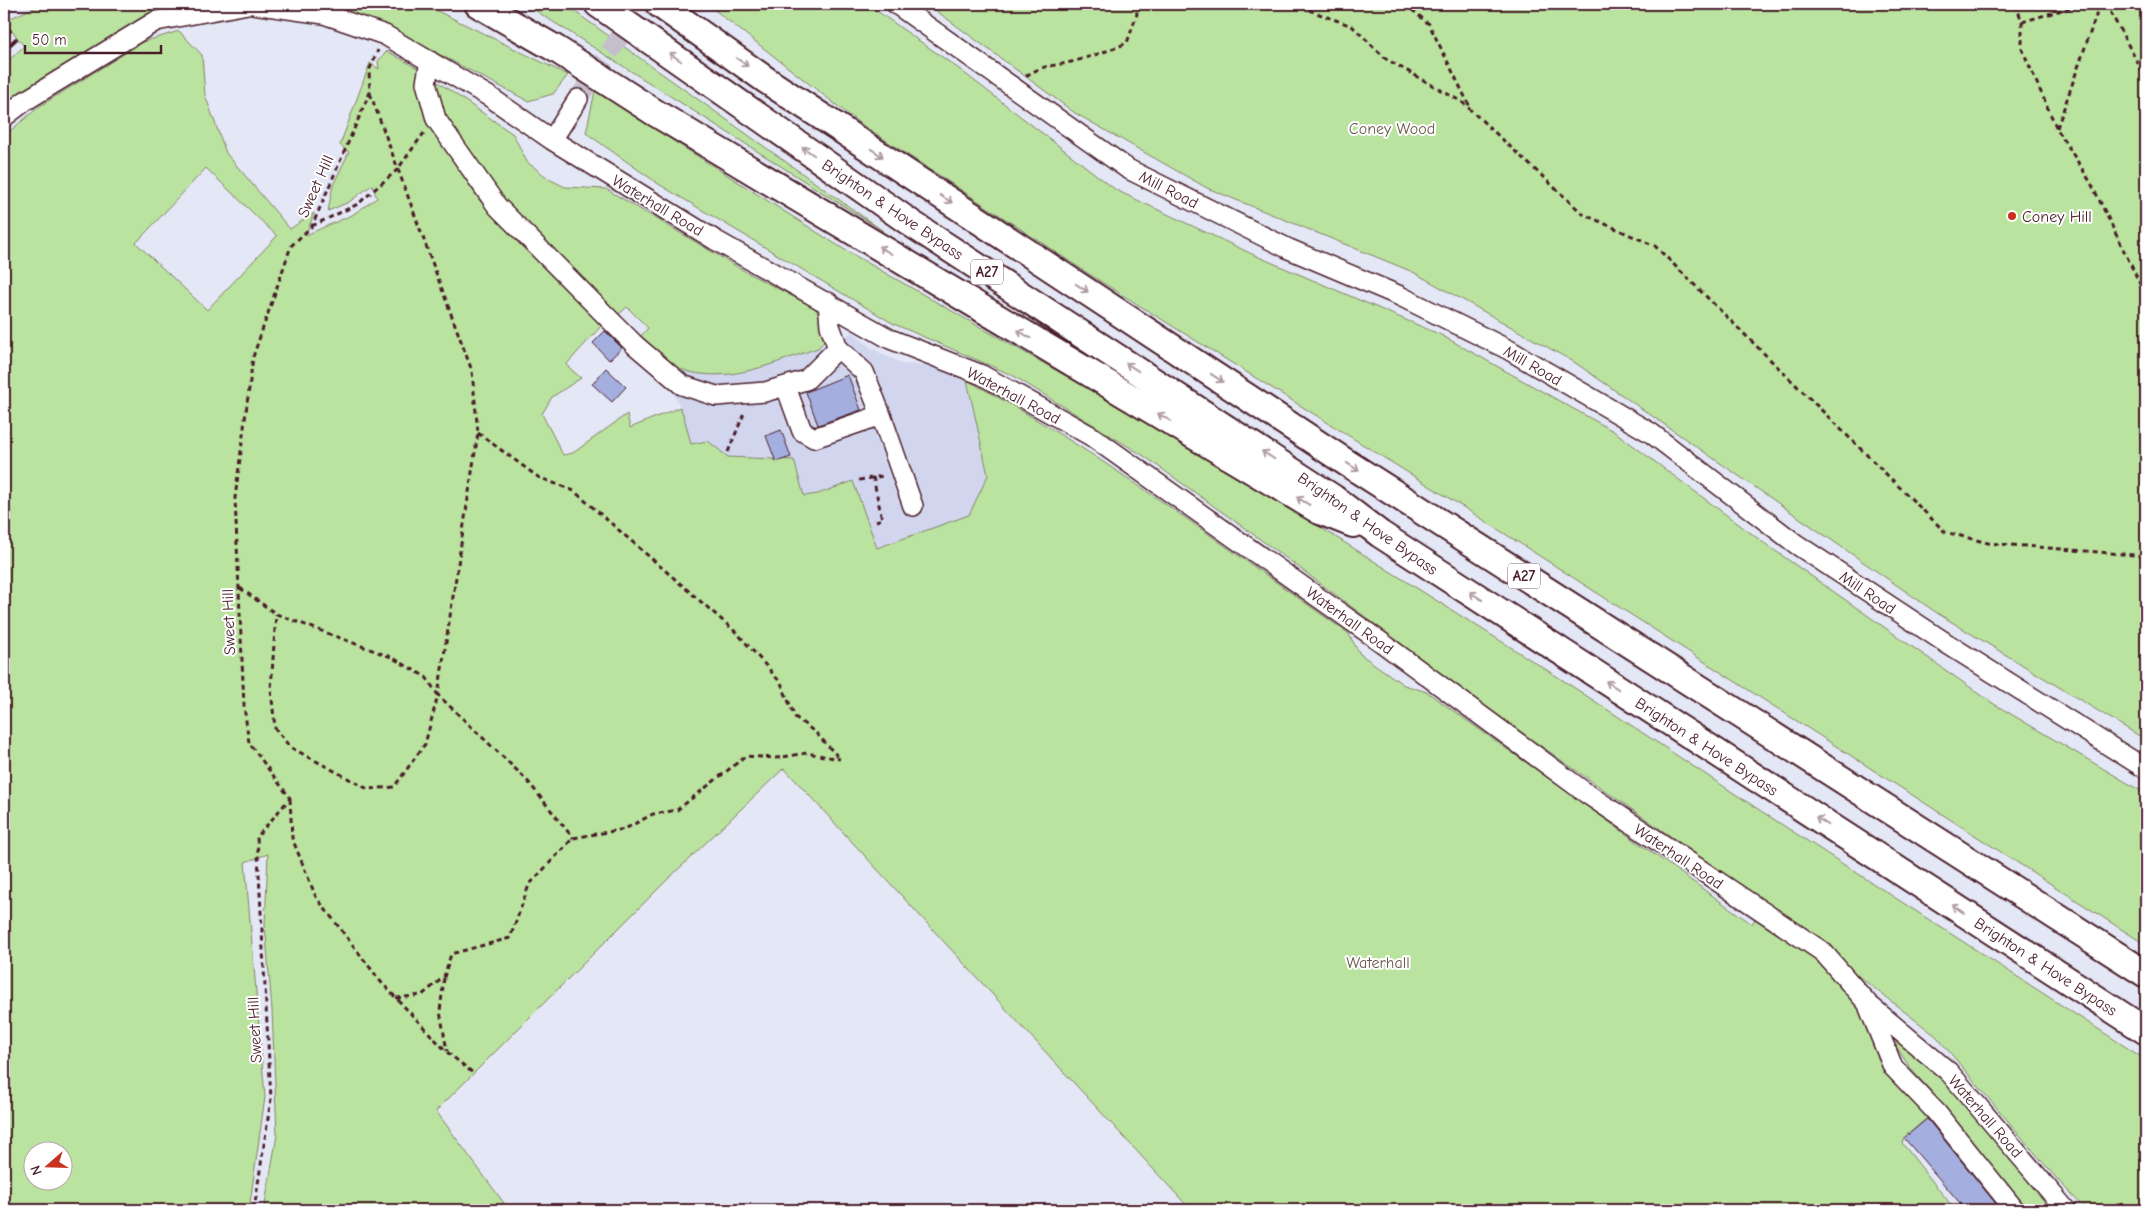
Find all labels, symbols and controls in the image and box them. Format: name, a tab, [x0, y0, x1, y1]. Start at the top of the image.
scale bar	[25, 22, 161, 54]
text: 50 m	[32, 31, 67, 49]
one-way arrow	[668, 52, 682, 62]
one-way arrow	[735, 57, 748, 68]
park label: Coney Wood	[1349, 120, 1435, 138]
one-way arrow	[801, 146, 815, 156]
one-way arrow	[869, 148, 883, 158]
street label: Sweet Hill	[294, 152, 338, 220]
street label: Brighton & Hove Bypass	[819, 156, 967, 264]
street label: Mill Road	[1136, 167, 1201, 212]
street label: Waterhall Road	[609, 172, 706, 240]
one-way arrow	[939, 194, 953, 204]
place label: Coney Hill	[2022, 208, 2092, 226]
marker: Coney Hill	[2006, 210, 2018, 222]
one-way arrow	[878, 245, 892, 255]
road number: A27	[971, 260, 1003, 284]
one-way arrow	[1074, 284, 1088, 294]
one-way arrow	[1018, 328, 1032, 338]
street label: Mill Road	[1500, 342, 1565, 390]
one-way arrow	[1125, 362, 1139, 372]
street label: Waterhall Road	[964, 364, 1063, 428]
one-way arrow	[1210, 373, 1224, 383]
one-way arrow	[1157, 412, 1171, 422]
one-way arrow	[1262, 450, 1276, 460]
one-way arrow	[1346, 462, 1360, 472]
street label: Brighton & Hove Bypass	[1294, 469, 1441, 579]
one-way arrow	[1296, 495, 1310, 505]
road number: A27	[1508, 564, 1540, 588]
street label: Mill Road	[1836, 567, 1899, 618]
street label: Waterhall Road	[1302, 583, 1396, 658]
street label: Sweet Hill	[219, 589, 239, 655]
one-way arrow	[1469, 591, 1483, 601]
one-way arrow	[1606, 679, 1620, 689]
street label: Brighton & Hove Bypass	[1632, 694, 1781, 800]
one-way arrow	[1815, 815, 1829, 826]
street label: Waterhall Road	[1631, 820, 1726, 893]
one-way arrow	[1952, 904, 1966, 914]
street label: Brighton & Hove Bypass	[1971, 914, 2120, 1020]
park label: Waterhall	[1346, 954, 1410, 972]
street label: Sweet Hill	[244, 996, 266, 1064]
street label: Waterhall Road	[1945, 1072, 2026, 1162]
north arrow	[22, 1142, 72, 1192]
text: N	[27, 1163, 46, 1177]

